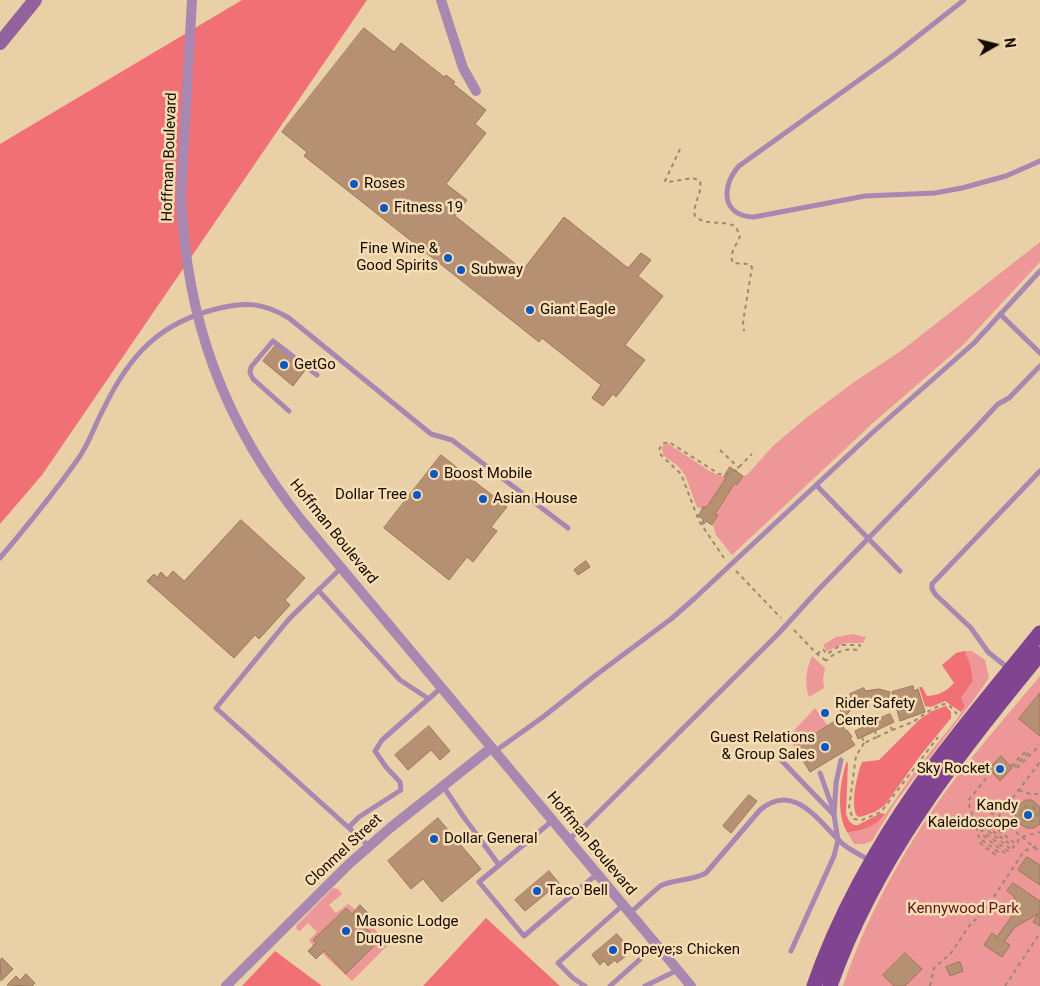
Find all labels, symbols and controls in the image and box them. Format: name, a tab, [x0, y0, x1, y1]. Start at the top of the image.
north arrow	[970, 20, 1020, 70]
text: N	[1001, 37, 1018, 49]
street label: Hoffman Boulevard	[159, 92, 181, 222]
place label: Roses	[364, 175, 405, 193]
marker: Roses	[348, 178, 360, 190]
place label: Fitness 19	[394, 199, 463, 217]
marker: Fitness 19	[378, 202, 390, 214]
place label: Fine Wine & Good Spirits	[356, 240, 438, 275]
marker: Fine Wine & Good Spirits	[442, 252, 454, 264]
place label: Subway	[471, 261, 523, 279]
marker: Subway	[455, 264, 467, 276]
place label: Giant Eagle	[540, 301, 616, 319]
marker: Giant Eagle	[524, 304, 536, 316]
place label: GetGo	[294, 356, 336, 374]
marker: GetGo	[278, 359, 290, 371]
place label: Boost Mobile	[444, 465, 532, 483]
marker: Boost Mobile	[428, 468, 440, 480]
street label: Hoffman Boulevard	[285, 476, 381, 588]
place label: Dollar Tree	[335, 486, 407, 504]
marker: Dollar Tree	[411, 489, 423, 501]
place label: Asian House	[493, 490, 578, 508]
marker: Asian House	[477, 493, 489, 505]
place label: Rider Safety Center	[835, 695, 915, 730]
marker: Rider Safety Center	[819, 707, 831, 719]
place label: Guest Relations & Group Sales	[710, 729, 815, 764]
marker: Guest Relations & Group Sales	[819, 741, 831, 753]
place label: Sky Rocket	[917, 760, 990, 778]
marker: Sky Rocket	[994, 763, 1006, 775]
street label: Hoffman Boulevard	[543, 789, 639, 899]
place label: Kandy Kaleidoscope	[928, 797, 1018, 832]
marker: Kandy Kaleidoscope	[1022, 809, 1034, 821]
street label: Clonmel Street	[302, 811, 386, 891]
place label: Dollar General	[444, 830, 538, 848]
marker: Dollar General	[428, 833, 440, 845]
place label: Taco Bell	[547, 882, 608, 900]
marker: Taco Bell	[531, 885, 543, 897]
park label: Kennywood Park	[907, 900, 1019, 918]
place label: Masonic Lodge Duquesne	[356, 913, 459, 948]
marker: Masonic Lodge Duquesne	[340, 925, 352, 937]
place label: Popeye;s Chicken	[623, 941, 740, 959]
marker: Popeye;s Chicken	[607, 944, 619, 956]

